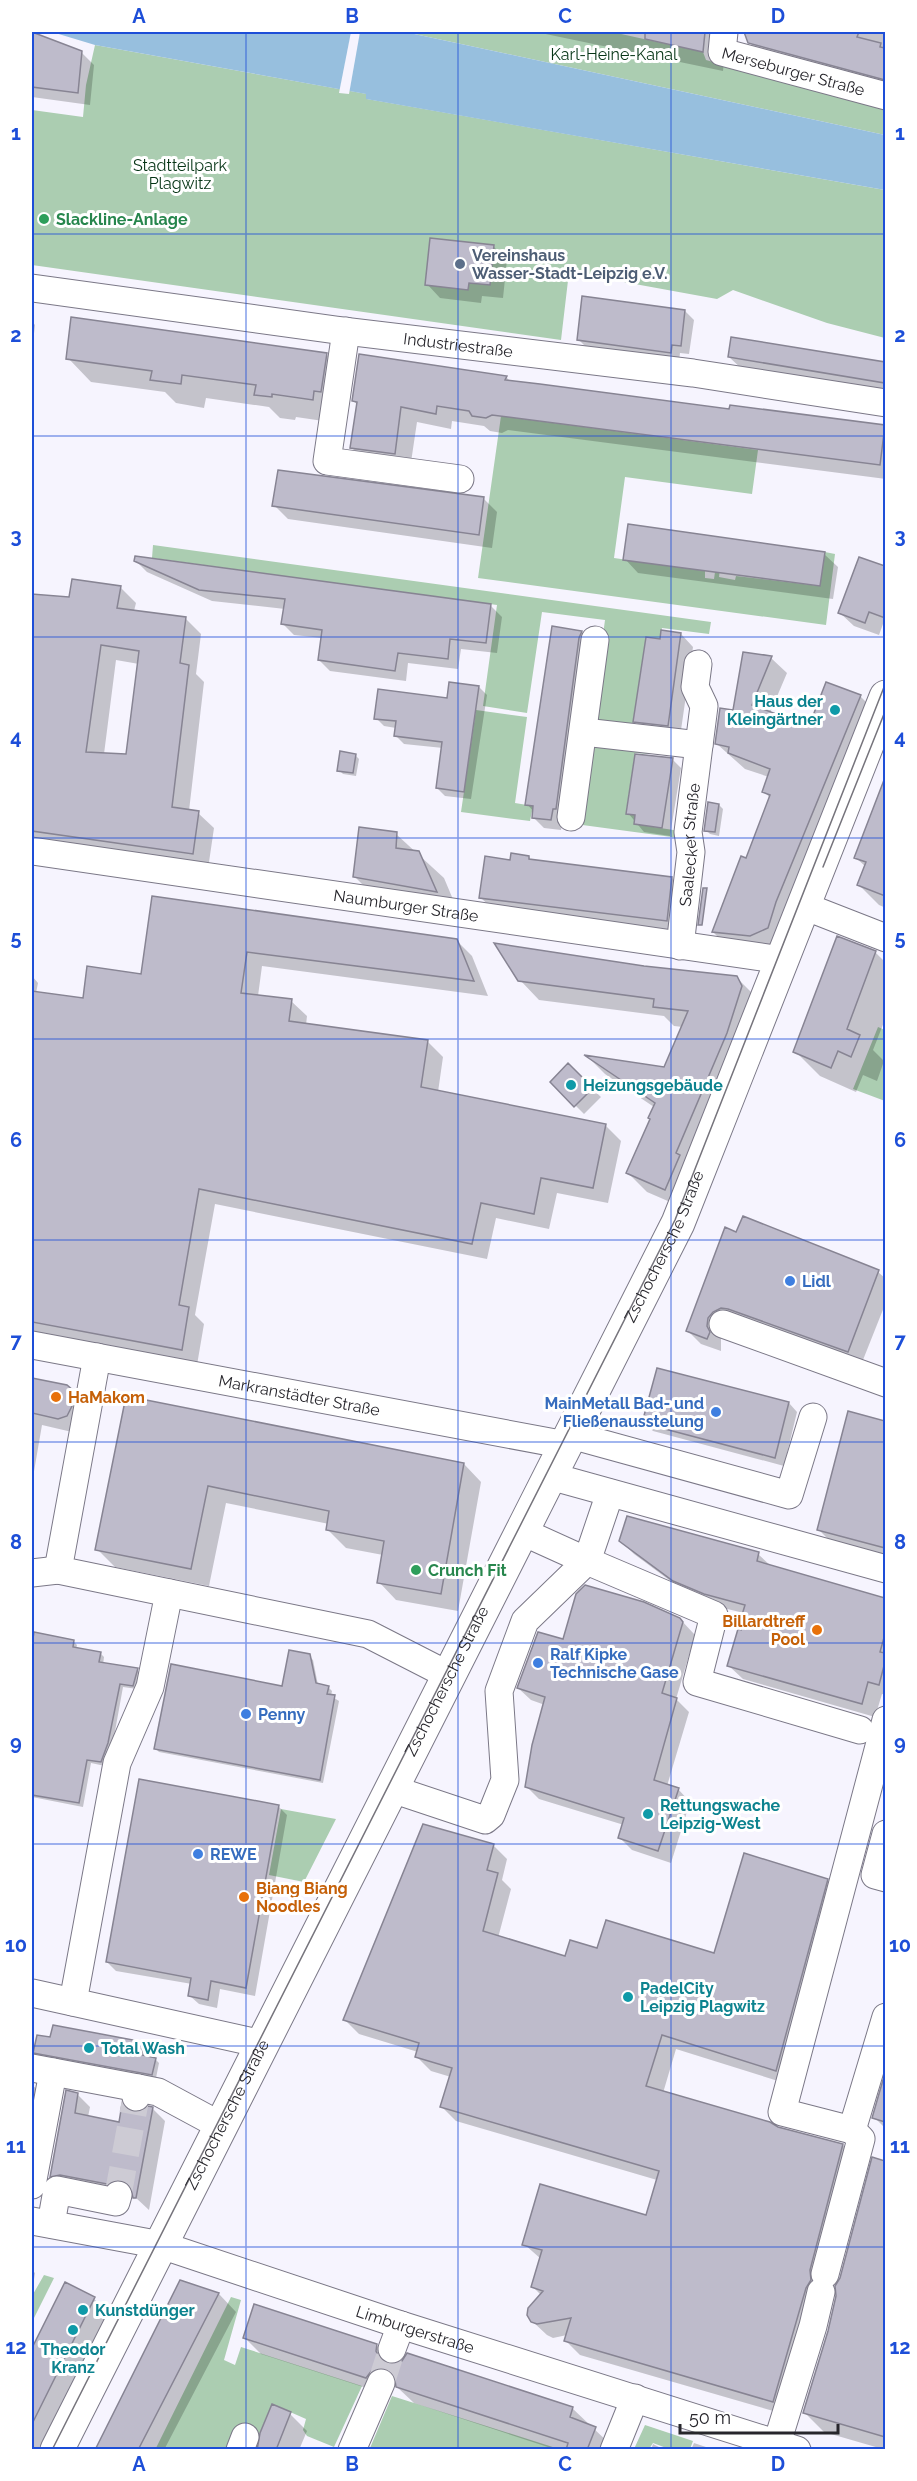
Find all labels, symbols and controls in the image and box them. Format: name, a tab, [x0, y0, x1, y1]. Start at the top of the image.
text: A	[132, 4, 146, 28]
text: B	[345, 4, 359, 28]
text: C	[558, 4, 572, 28]
text: D	[771, 4, 785, 28]
street label: Merseburger Straße	[720, 43, 867, 100]
park label: Karl-Heine-Kanal	[551, 45, 678, 64]
text: 1	[11, 121, 21, 145]
text: 1	[895, 121, 905, 145]
park label: Stadtteilpark Plagwitz	[133, 156, 228, 193]
place label: Slackline-Anlage	[56, 210, 188, 229]
marker: Slackline-Anlage	[37, 212, 51, 226]
place label: Vereinshaus Wasser-Stadt-Leipzig e.V.	[472, 246, 668, 283]
marker: Vereinshaus Wasser-Stadt-Leipzig e.V.	[453, 257, 467, 271]
text: 2	[10, 323, 22, 347]
text: 2	[894, 323, 906, 347]
street label: Industriestraße	[402, 329, 514, 361]
text: 3	[10, 524, 22, 548]
text: 3	[894, 524, 906, 548]
place label: Haus der Kleingärtner	[727, 692, 823, 729]
marker: Haus der Kleingärtner	[828, 703, 842, 717]
text: 4	[10, 725, 22, 749]
text: 4	[894, 725, 906, 749]
street label: Saalecker Straße	[676, 782, 704, 907]
street label: Naumburger Straße	[332, 886, 480, 926]
text: 5	[10, 926, 22, 950]
text: 5	[894, 926, 906, 950]
place label: Heizungsgebäude	[583, 1076, 723, 1095]
marker: Heizungsgebäude	[564, 1078, 578, 1092]
text: 6	[10, 1128, 22, 1152]
text: 6	[894, 1128, 906, 1152]
street label: Zschochersche Straße	[620, 1168, 708, 1326]
place label: Lidl	[802, 1272, 832, 1291]
marker: Lidl	[783, 1274, 797, 1288]
text: 7	[10, 1329, 22, 1353]
text: 7	[894, 1329, 906, 1353]
street label: Markranstädter Straße	[217, 1371, 381, 1420]
place label: HaMakom	[68, 1388, 145, 1407]
marker: HaMakom	[49, 1390, 63, 1404]
place label: MainMetall Bad- und Fließenausstelung	[545, 1394, 704, 1431]
marker: MainMetall Bad- und Fließenausstelung	[709, 1405, 723, 1419]
text: 8	[10, 1530, 22, 1554]
text: 8	[894, 1530, 906, 1554]
place label: Crunch Fit	[428, 1561, 507, 1580]
marker: Crunch Fit	[409, 1563, 423, 1577]
street label: Zschochersche Straße	[401, 1603, 493, 1759]
place label: Billardtreff Pool	[722, 1612, 806, 1649]
marker: Billardtreff Pool	[810, 1623, 824, 1637]
place label: Ralf Kipke Technische Gase	[550, 1645, 679, 1682]
marker: Ralf Kipke Technische Gase	[531, 1656, 545, 1670]
place label: Penny	[258, 1705, 306, 1724]
marker: Penny	[239, 1707, 253, 1721]
text: 9	[10, 1731, 22, 1755]
text: 9	[894, 1731, 906, 1755]
place label: Rettungswache Leipzig-West	[660, 1796, 781, 1833]
marker: Rettungswache Leipzig-West	[641, 1807, 655, 1821]
place label: REWE	[210, 1845, 257, 1864]
marker: REWE	[191, 1847, 205, 1861]
place label: Biang Biang Noodles	[256, 1879, 348, 1916]
marker: Biang Biang Noodles	[237, 1890, 251, 1904]
text: 10	[5, 1933, 27, 1957]
text: 10	[889, 1933, 911, 1957]
place label: PadelCity Leipzig Plagwitz	[640, 1979, 765, 2016]
marker: PadelCity Leipzig Plagwitz	[621, 1990, 635, 2004]
street label: Zschochersche Straße	[181, 2037, 273, 2193]
place label: Total Wash	[101, 2039, 185, 2058]
marker: Total Wash	[82, 2041, 96, 2055]
text: 11	[6, 2134, 26, 2158]
text: 11	[890, 2134, 910, 2158]
place label: Kunstdünger	[95, 2301, 195, 2320]
street label: Limburgerstraße	[354, 2302, 476, 2357]
marker: Kunstdünger	[76, 2303, 90, 2317]
marker: Theodor Kranz	[66, 2323, 80, 2337]
text: 12	[5, 2335, 27, 2359]
text: 12	[889, 2335, 911, 2359]
place label: Theodor Kranz	[40, 2340, 106, 2377]
scale bar	[680, 2397, 838, 2435]
text: 50 m	[689, 2407, 731, 2428]
text: A	[132, 2452, 146, 2476]
text: B	[345, 2452, 359, 2476]
text: C	[558, 2452, 572, 2476]
text: D	[771, 2452, 785, 2476]

